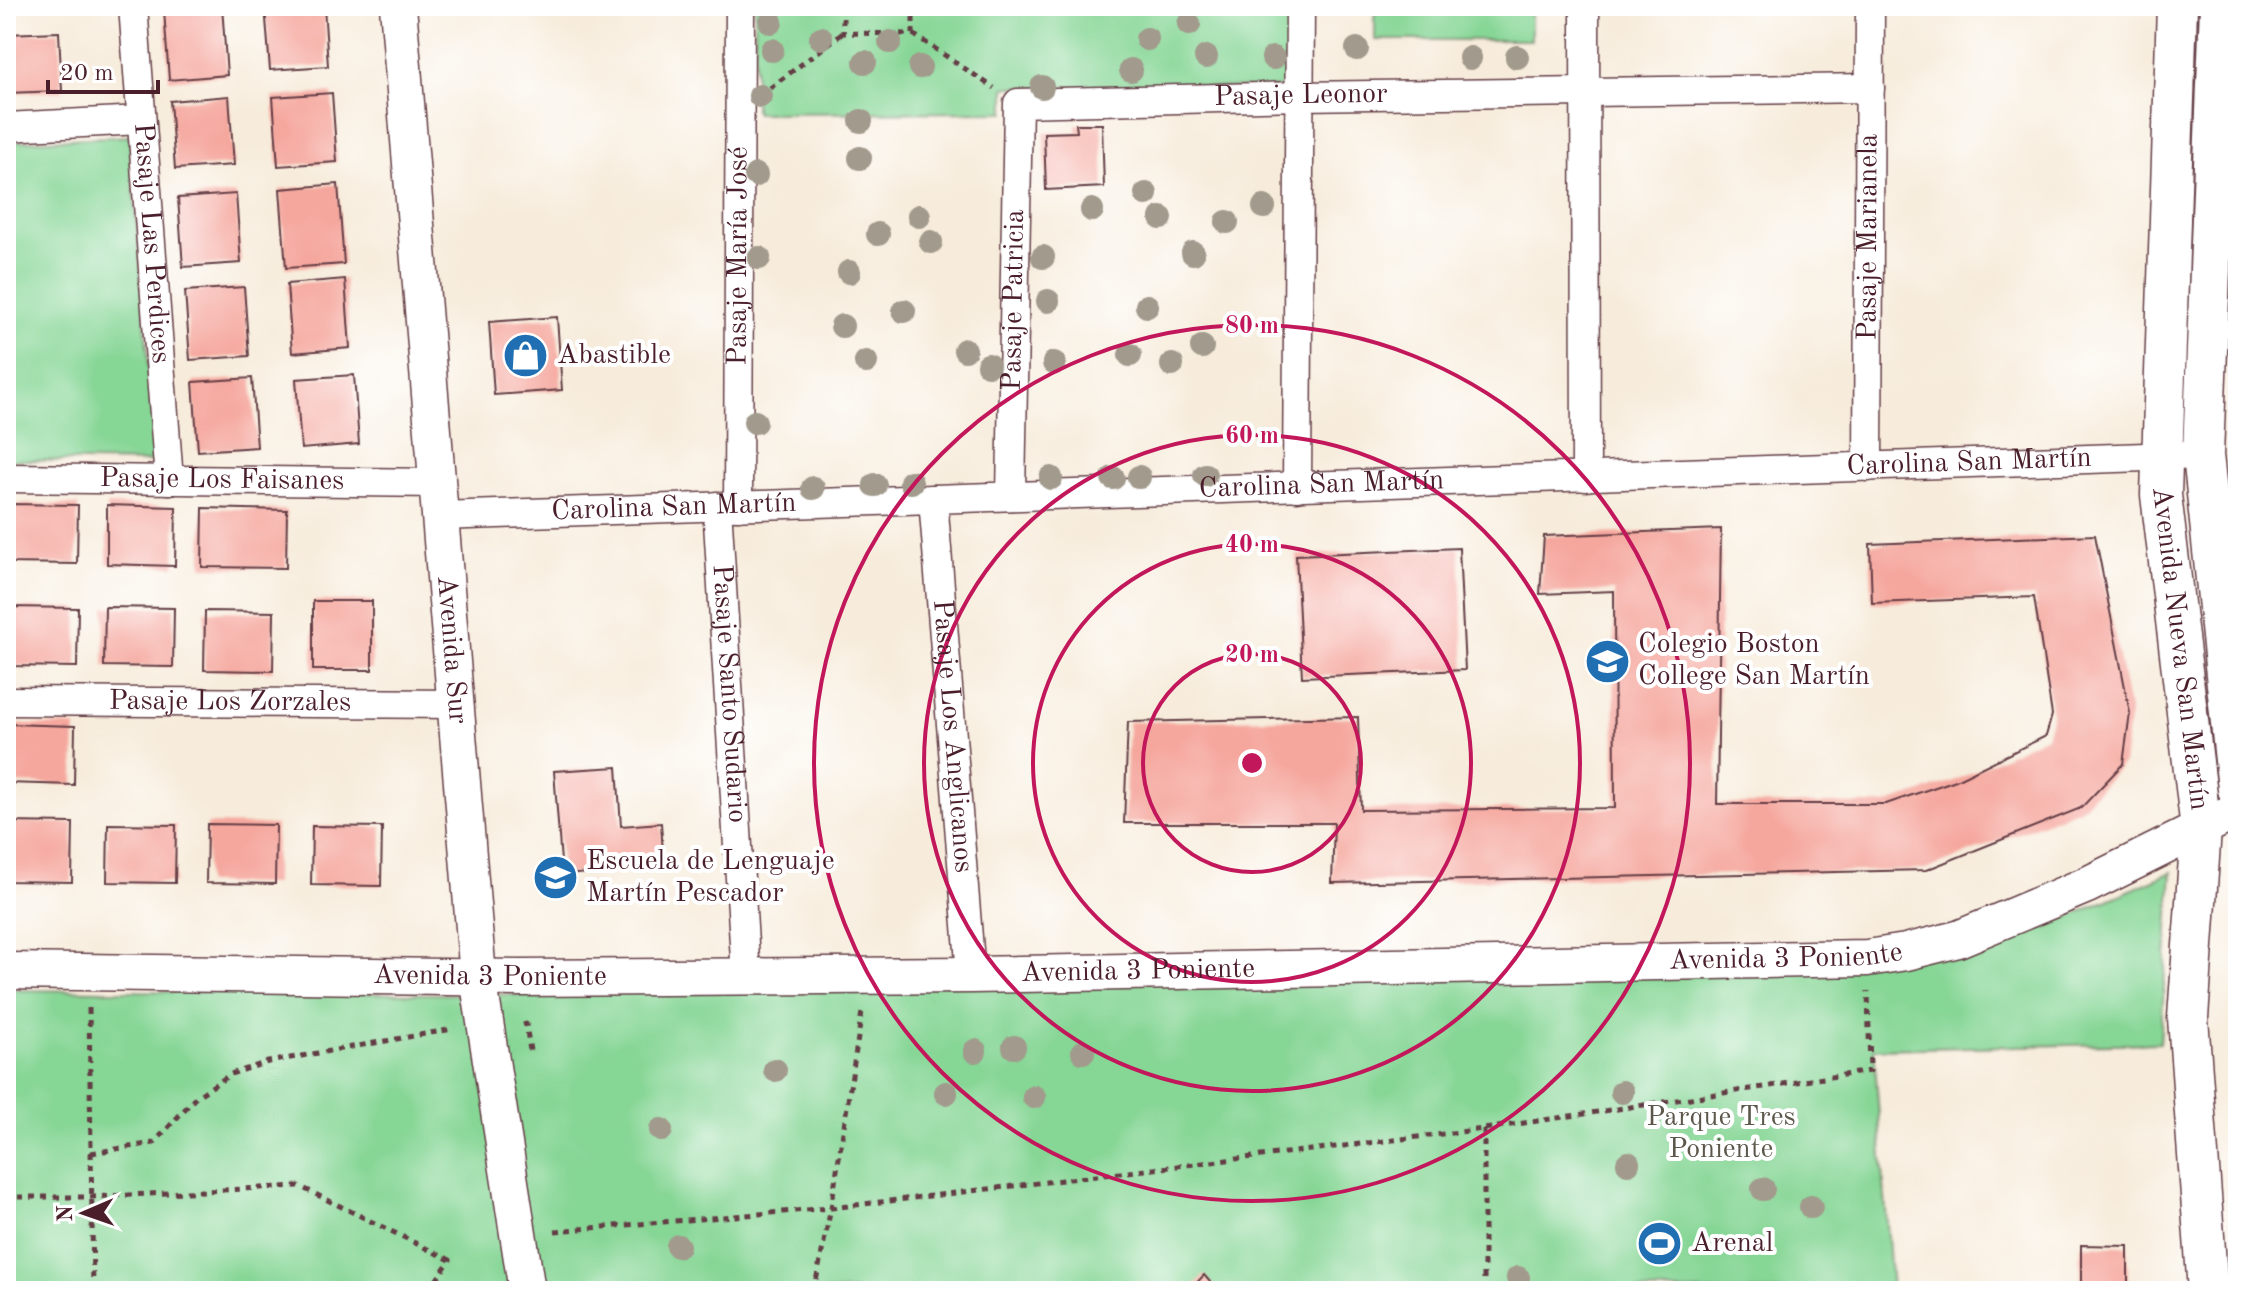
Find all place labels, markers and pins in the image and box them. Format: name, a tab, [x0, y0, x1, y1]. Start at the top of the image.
shop icon: Abastible	[502, 332, 550, 380]
place label: Abastible	[557, 342, 671, 370]
place label: Colegio Boston College San Martín	[1638, 631, 1870, 691]
school or university icon: Colegio Boston College San Martín	[1583, 637, 1631, 685]
centre of rings	[1238, 749, 1266, 777]
place label: Escuela de Lenguaje Martín Pescador	[586, 848, 835, 908]
school or university icon: Escuela de Lenguaje Martín Pescador	[531, 854, 579, 902]
sports icon: Arenal	[1636, 1220, 1684, 1268]
place label: Arenal	[1691, 1230, 1773, 1258]

